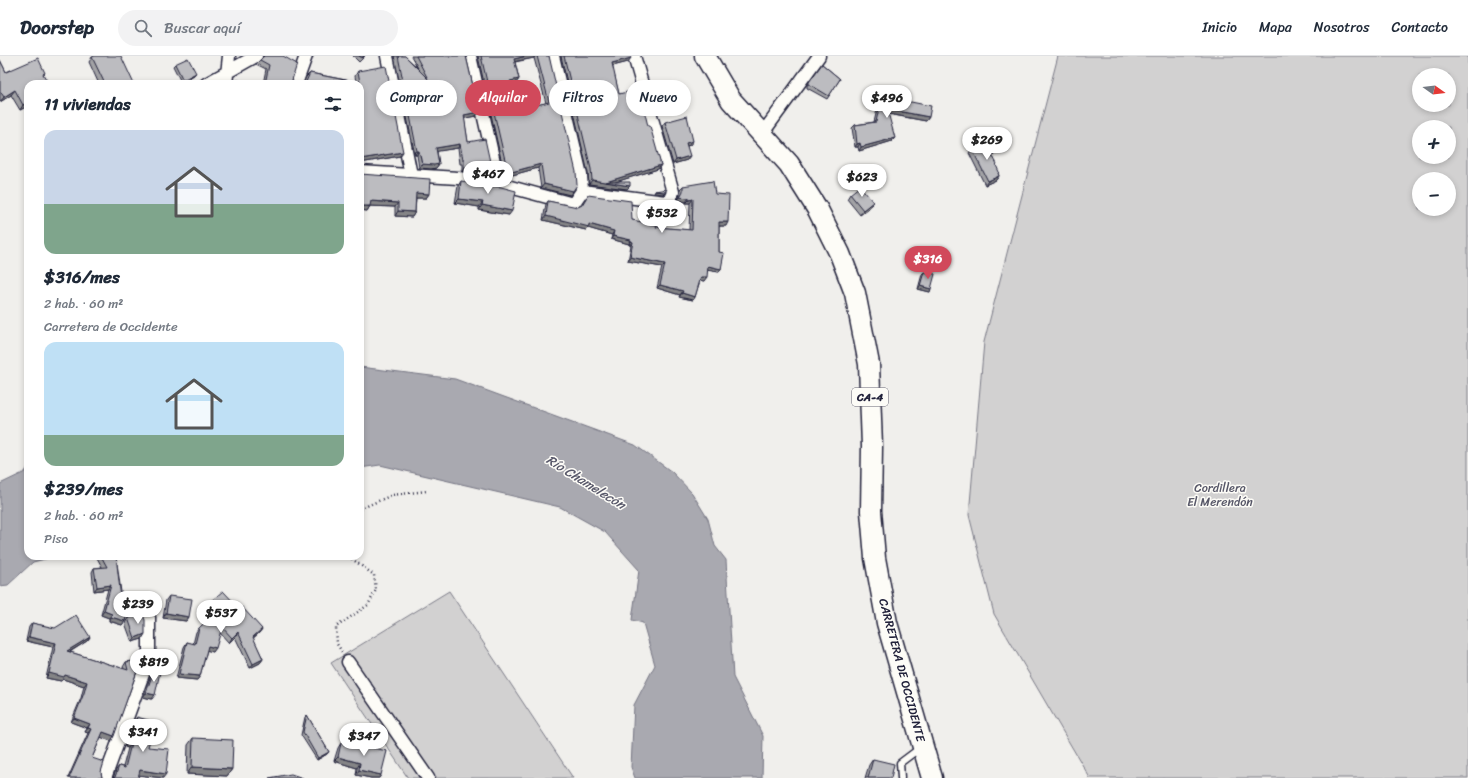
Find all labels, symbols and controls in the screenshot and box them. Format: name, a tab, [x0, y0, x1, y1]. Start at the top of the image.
search box	[118, 10, 398, 46]
text: Doorstep	[20, 11, 94, 44]
text: Buscar aquí	[164, 15, 241, 41]
text: Inicio	[1202, 15, 1237, 40]
text: Mapa	[1259, 15, 1292, 40]
text: Nosotros	[1314, 15, 1369, 40]
text: Contacto	[1391, 15, 1448, 40]
icon: search	[132, 17, 154, 39]
north arrow	[1412, 68, 1456, 112]
map controls	[1412, 68, 1456, 216]
chip: Comprar	[376, 80, 457, 116]
chip: Alquilar	[465, 80, 541, 116]
chip: Filtros	[549, 80, 618, 116]
chip: Nuevo	[626, 80, 691, 116]
pin: $496	[863, 85, 911, 119]
text: $496	[871, 86, 903, 109]
text: 11 viviendas	[44, 89, 131, 119]
icon: filters	[322, 93, 344, 115]
button: +	[1412, 120, 1456, 164]
pin: $269	[963, 127, 1011, 161]
text: $269	[971, 128, 1003, 151]
icon: home	[158, 156, 230, 228]
pin: $467	[464, 161, 512, 195]
text: $467	[472, 162, 504, 185]
pin: $623	[838, 164, 886, 198]
text: $623	[847, 165, 877, 188]
button: −	[1412, 172, 1456, 216]
pin: $532	[638, 200, 686, 234]
text: $532	[646, 201, 678, 224]
pin: $316	[904, 246, 952, 280]
text: $316	[914, 247, 942, 270]
text: $316/mes	[44, 262, 120, 292]
text: 2 hab. · 60 m²	[44, 292, 123, 315]
text: Carretera de Occidente	[44, 315, 178, 338]
icon: home	[158, 368, 230, 440]
road number: CA-4	[852, 388, 888, 406]
water label: Río Chamelecón	[542, 448, 632, 517]
text: $239/mes	[44, 474, 123, 504]
park label: Cordillera El Merendón	[1187, 477, 1253, 513]
text: 2 hab. · 60 m²	[44, 504, 123, 527]
text: Piso	[44, 527, 68, 550]
pin: $239	[114, 591, 162, 625]
text: $239	[122, 592, 154, 615]
street label: CARRETERA DE OCCIDENTE	[872, 596, 932, 745]
pin: $537	[197, 600, 245, 634]
text: $537	[205, 601, 237, 624]
pin: $819	[130, 649, 178, 683]
text: $819	[139, 650, 169, 673]
pin: $341	[119, 719, 167, 753]
text: $341	[128, 720, 158, 743]
pin: $347	[340, 723, 388, 757]
text: $347	[348, 724, 380, 747]

